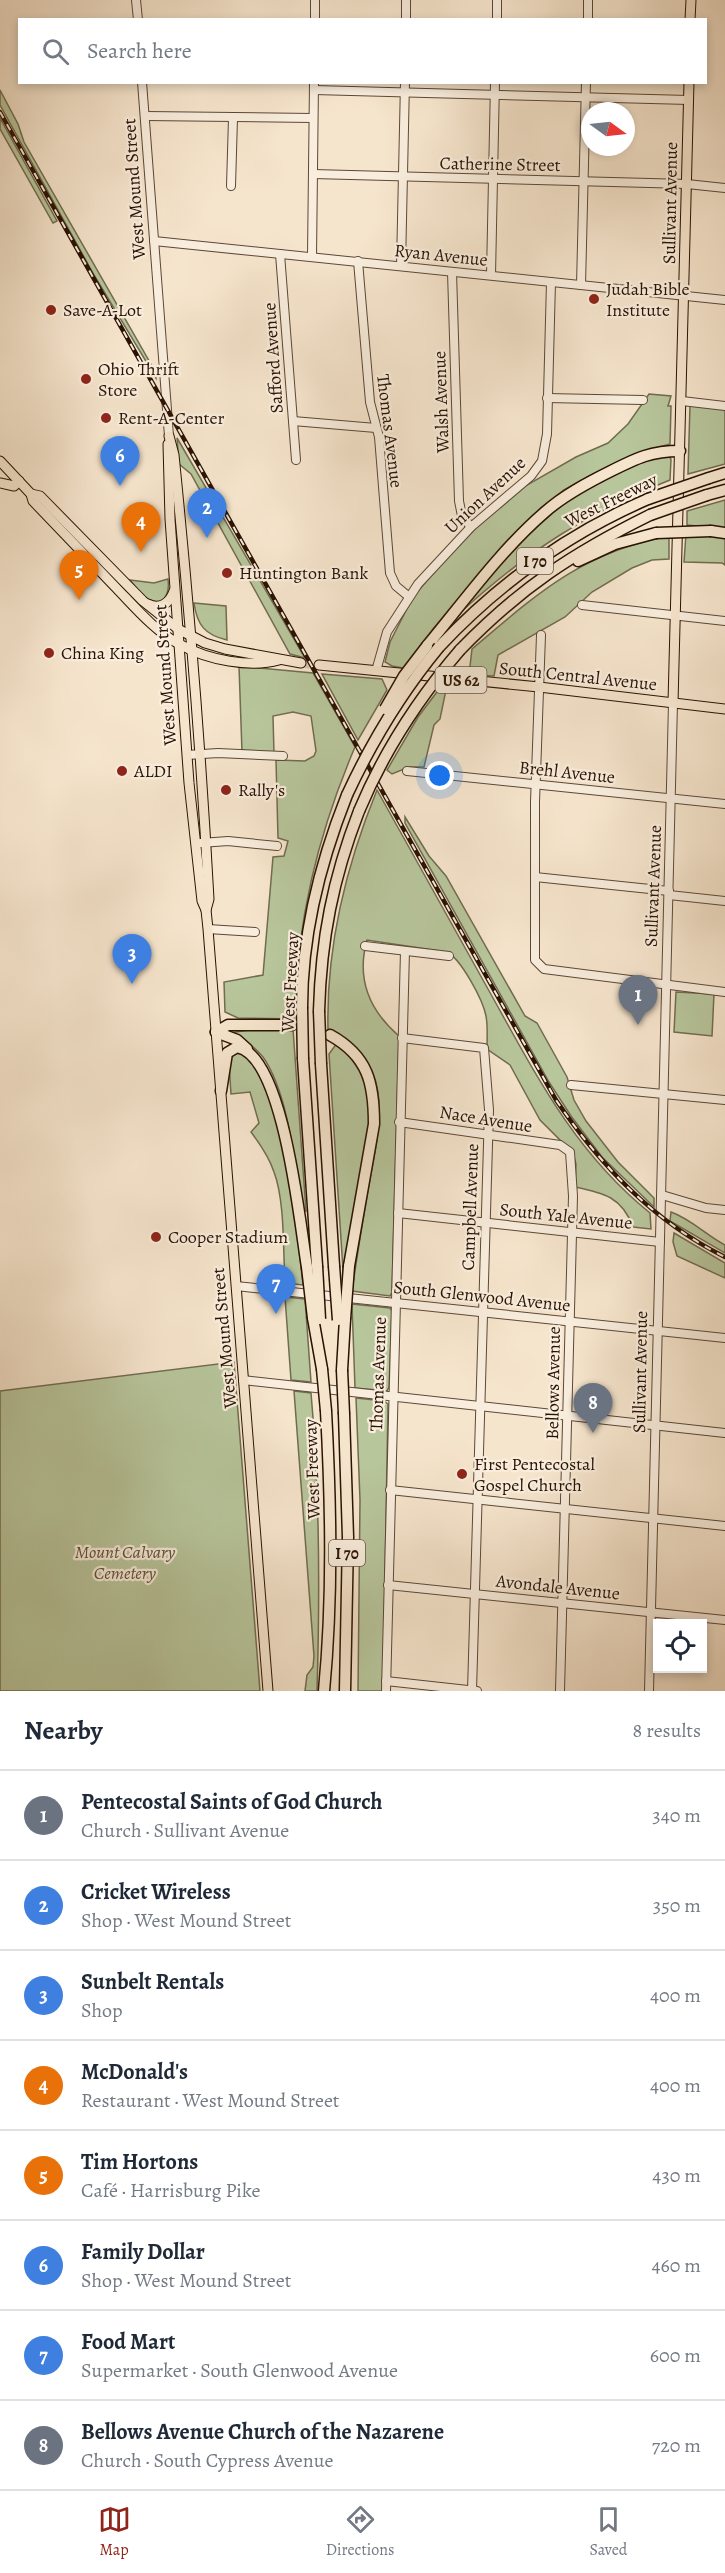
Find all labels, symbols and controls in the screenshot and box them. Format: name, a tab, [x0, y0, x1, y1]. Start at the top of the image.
search box	[18, 18, 707, 84]
icon: search	[39, 35, 72, 68]
text: Search here	[87, 36, 192, 66]
north arrow	[581, 102, 635, 156]
street label: West Mound Street	[117, 118, 151, 261]
street label: Sullivant Avenue	[657, 142, 683, 264]
street label: Catherine Street	[439, 151, 561, 177]
street label: Ryan Avenue	[393, 238, 489, 272]
place label: Judah Bible Institute	[606, 277, 690, 322]
marker: Judah Bible Institute	[587, 292, 601, 306]
place label: Save-A-Lot	[63, 298, 142, 322]
street label: Safford Avenue	[257, 302, 289, 414]
marker: Save-A-Lot	[44, 303, 58, 317]
street label: Walsh Avenue	[427, 351, 455, 454]
place label: Ohio Thrift Store	[98, 357, 179, 402]
marker: Ohio Thrift Store	[79, 372, 93, 386]
street label: Thomas Avenue	[371, 373, 409, 489]
place label: Rent-A-Center	[118, 406, 225, 430]
marker: Rent-A-Center	[99, 411, 113, 425]
pin: 6	[100, 436, 140, 486]
street label: Union Avenue	[439, 451, 531, 539]
street label: West Freeway	[560, 467, 662, 533]
pin: 2	[188, 488, 226, 538]
pin: 4	[122, 502, 160, 552]
road number: I 70	[517, 548, 553, 574]
pin: 5	[60, 550, 98, 600]
place label: Huntington Bank	[239, 561, 368, 585]
marker: Huntington Bank	[220, 566, 234, 580]
street label: West Mound Street	[148, 604, 182, 747]
place label: China King	[61, 641, 144, 665]
marker: China King	[42, 646, 56, 660]
street label: South Central Avenue	[498, 656, 658, 696]
road number: US 62	[436, 667, 486, 693]
street label: Brehl Avenue	[518, 755, 616, 789]
place label: ALDI	[133, 759, 172, 783]
your location	[425, 761, 454, 790]
marker: ALDI	[115, 764, 129, 778]
place label: Rally's	[238, 778, 285, 802]
marker: Rally's	[219, 783, 233, 797]
street label: Sullivant Avenue	[639, 825, 667, 947]
street label: West Freeway	[275, 930, 305, 1034]
pin: 3	[112, 934, 152, 984]
pin: 1	[618, 976, 658, 1025]
street label: Nace Avenue	[438, 1100, 534, 1138]
street label: Campbell Avenue	[456, 1143, 484, 1271]
street label: South Yale Avenue	[498, 1197, 634, 1235]
place label: Cooper Stadium	[168, 1225, 288, 1249]
marker: Cooper Stadium	[149, 1230, 163, 1244]
pin: 7	[256, 1264, 296, 1314]
street label: West Mound Street	[206, 1267, 242, 1410]
street label: South Glenwood Avenue	[392, 1275, 572, 1317]
street label: Sullivant Avenue	[627, 1311, 653, 1433]
street label: Thomas Avenue	[364, 1316, 392, 1432]
street label: Bellows Avenue	[540, 1326, 566, 1440]
pin: 8	[574, 1384, 612, 1433]
street label: West Freeway	[298, 1417, 326, 1521]
place label: First Pentecostal Gospel Church	[474, 1452, 595, 1497]
marker: First Pentecostal Gospel Church	[455, 1467, 469, 1481]
park label: Mount Calvary Cemetery	[75, 1540, 175, 1585]
road number: I 70	[329, 1540, 365, 1566]
street label: Avondale Avenue	[494, 1568, 621, 1605]
map controls	[653, 1619, 707, 1673]
button: locate	[653, 1619, 707, 1673]
text: Nearby	[24, 1713, 103, 1748]
text: 8 results	[633, 1717, 701, 1744]
text: Pentecostal Saints of God Church	[81, 1787, 382, 1817]
text: 1	[40, 1802, 47, 1829]
text: 340 m	[652, 1802, 701, 1829]
text: Church · Sullivant Avenue	[81, 1817, 289, 1844]
text: Cricket Wireless	[81, 1877, 231, 1907]
text: 2	[39, 1892, 48, 1919]
text: 350 m	[653, 1892, 701, 1919]
text: Shop · West Mound Street	[81, 1907, 291, 1934]
text: Sunbelt Rentals	[81, 1967, 224, 1997]
text: 3	[39, 1982, 48, 2009]
text: 400 m	[650, 1982, 701, 2009]
text: Shop	[81, 1997, 123, 2024]
text: McDonald's	[81, 2057, 188, 2087]
text: 4	[39, 2072, 48, 2099]
text: 400 m	[650, 2072, 701, 2099]
text: Restaurant · West Mound Street	[81, 2087, 339, 2114]
text: Tim Hortons	[81, 2147, 198, 2177]
text: 5	[39, 2162, 48, 2189]
text: 430 m	[652, 2162, 701, 2189]
text: Café · Harrisburg Pike	[81, 2177, 261, 2204]
text: Family Dollar	[81, 2237, 205, 2267]
text: 6	[39, 2252, 48, 2279]
text: 460 m	[651, 2252, 701, 2279]
text: Shop · West Mound Street	[81, 2267, 291, 2294]
text: Food Mart	[81, 2327, 175, 2357]
text: 7	[39, 2342, 48, 2369]
text: 600 m	[650, 2342, 701, 2369]
text: Supermarket · South Glenwood Avenue	[81, 2357, 398, 2384]
text: Bellows Avenue Church of the Nazarene	[81, 2417, 444, 2447]
text: 8	[39, 2432, 48, 2459]
text: 720 m	[652, 2432, 701, 2459]
text: Church · South Cypress Avenue	[81, 2447, 334, 2474]
tab: Map	[98, 2503, 131, 2561]
tab: Directions	[326, 2503, 394, 2561]
tab: Saved	[589, 2503, 627, 2561]

